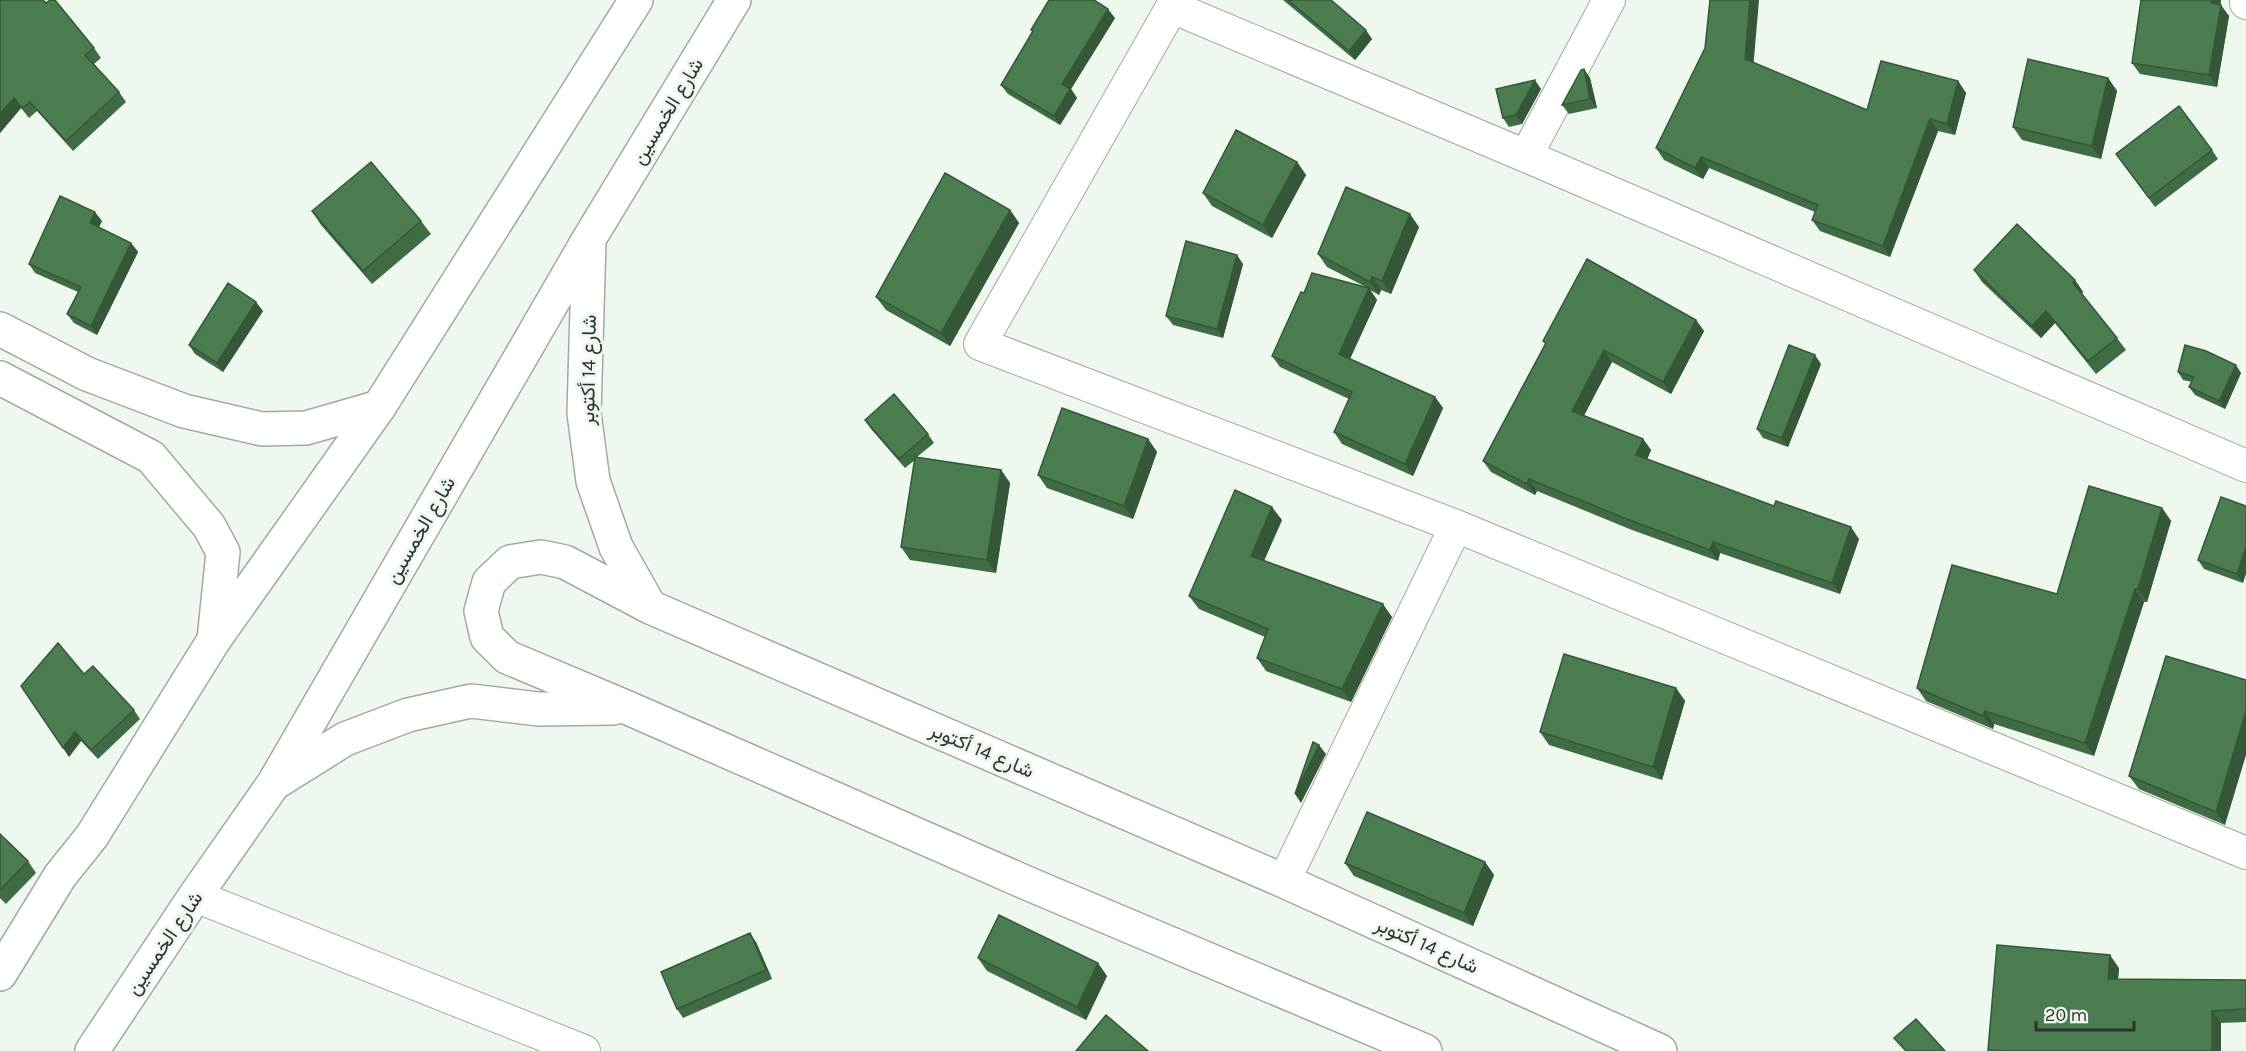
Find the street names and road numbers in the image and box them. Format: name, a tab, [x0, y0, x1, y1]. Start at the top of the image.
street label: شارع الخمسين	[627, 54, 710, 170]
street label: شارع 14 أكتوبر	[576, 314, 603, 427]
street label: شارع الخمسين	[381, 473, 462, 589]
street label: شارع 14 أكتوبر	[925, 718, 1037, 785]
street label: شارع الخمسين	[121, 887, 209, 1000]
street label: شارع 14 أكتوبر	[1370, 912, 1482, 980]

